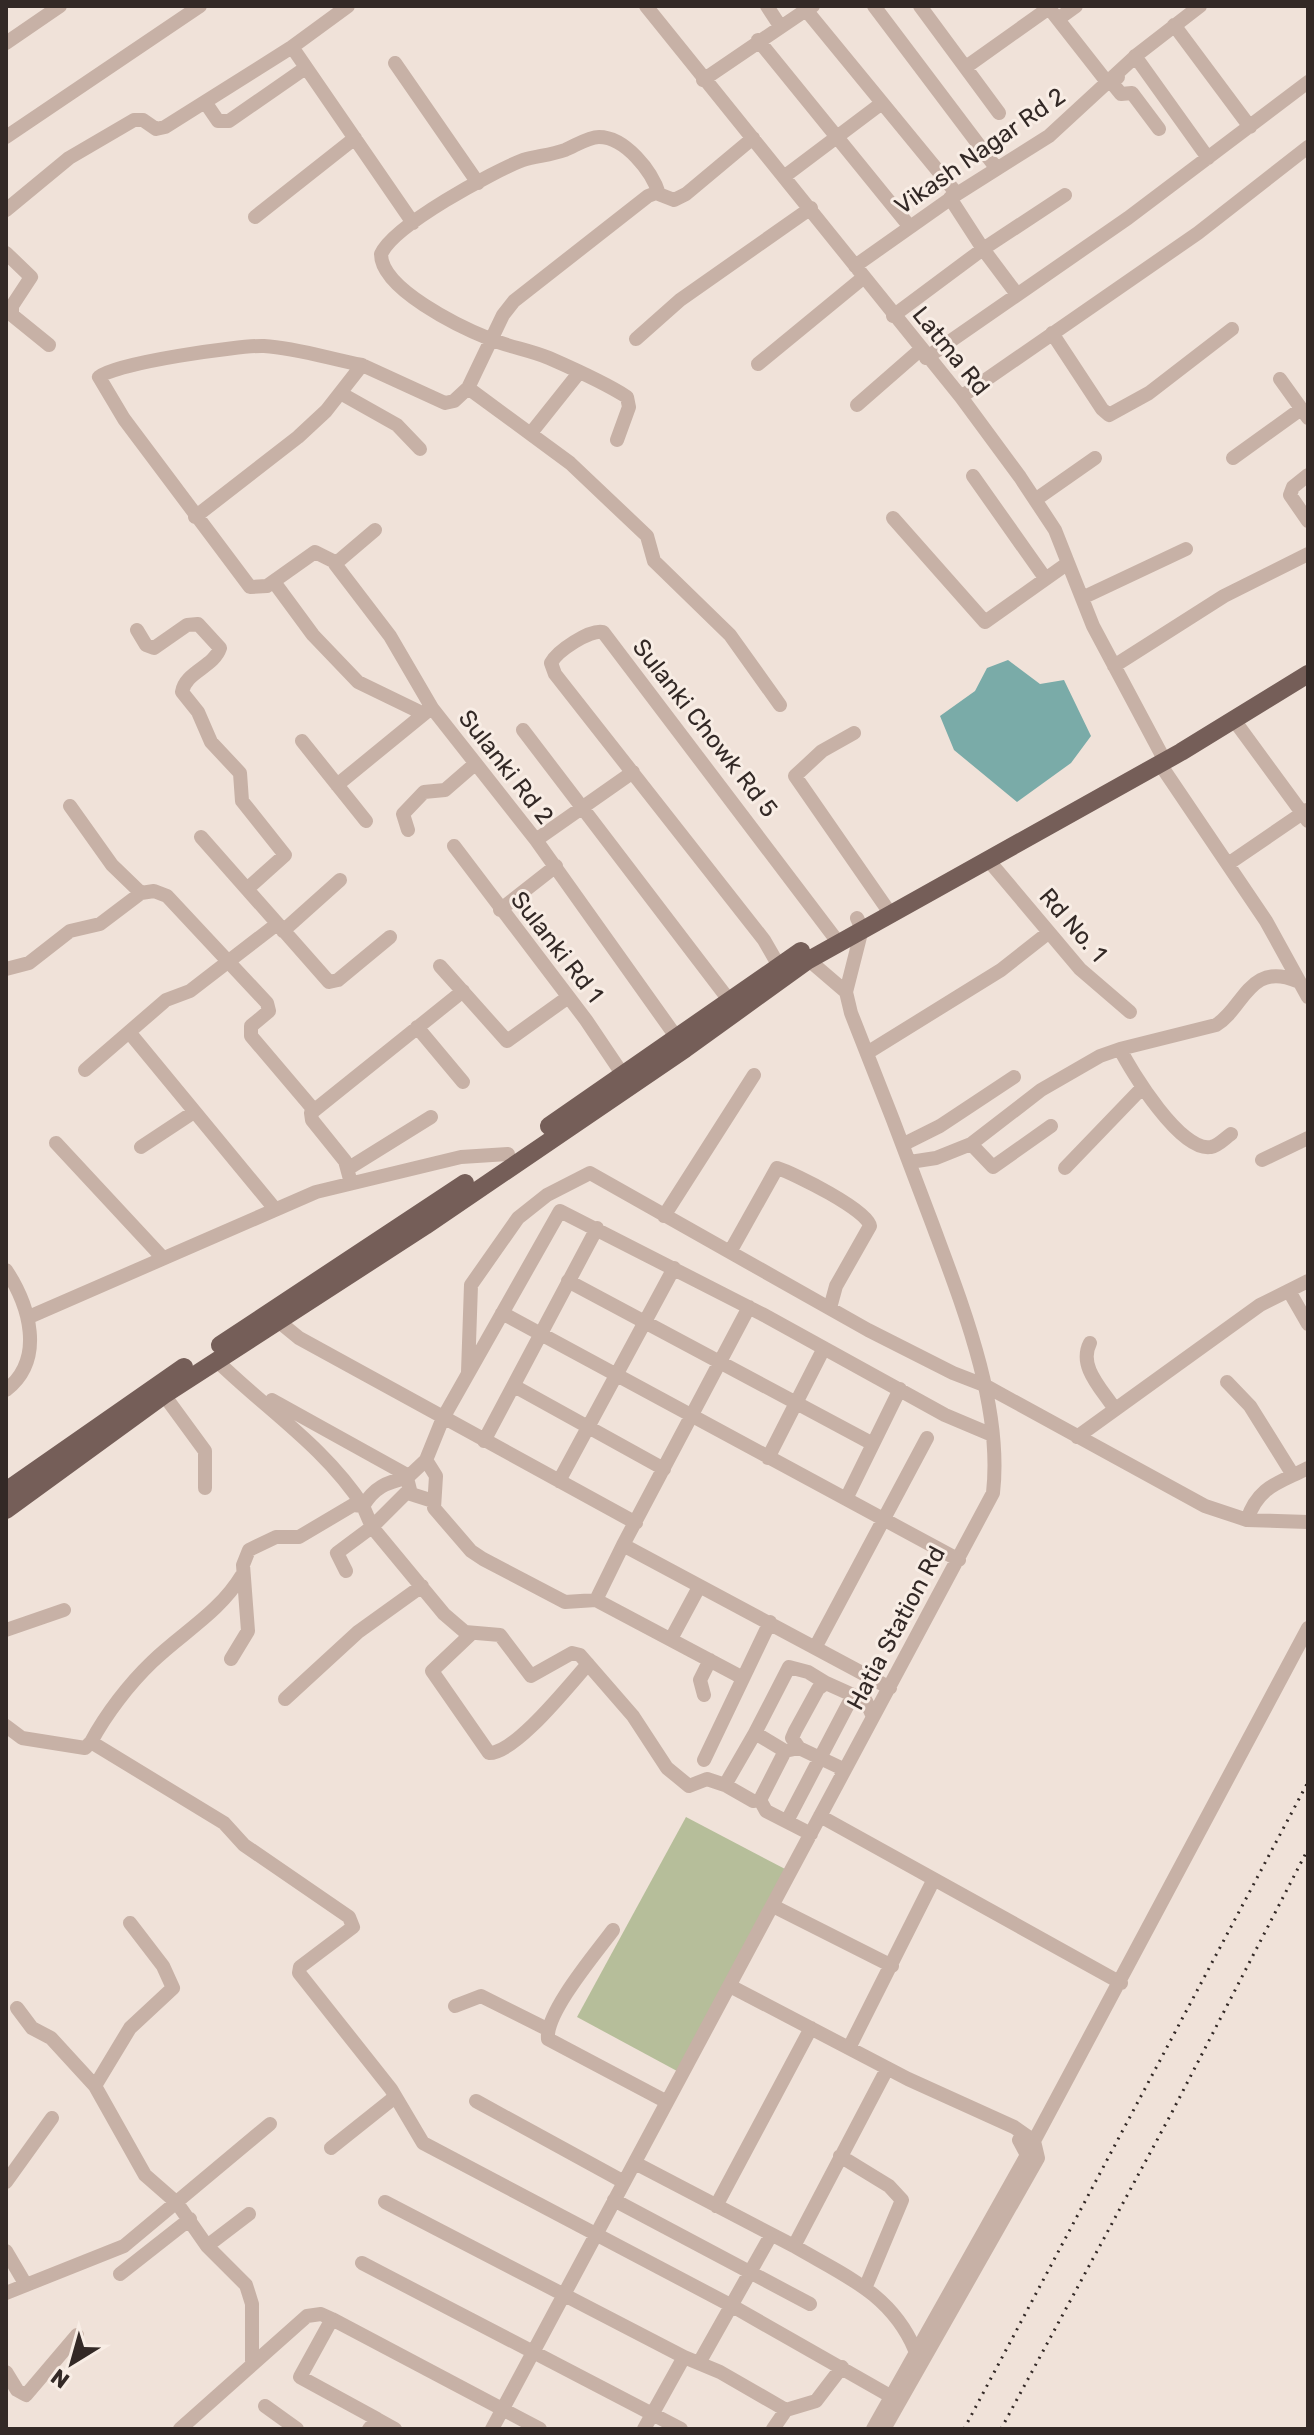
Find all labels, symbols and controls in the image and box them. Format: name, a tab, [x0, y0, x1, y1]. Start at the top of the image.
street label: Vikash Nagar Rd 2	[889, 82, 1071, 220]
street label: Latma Rd	[907, 301, 995, 401]
street label: Sulanki Chowk Rd 5	[627, 633, 783, 823]
street label: Sulanki Rd 2	[453, 704, 559, 830]
street label: Rd No. 1	[1034, 883, 1112, 967]
street label: Sulanki Rd 1	[505, 886, 609, 1008]
street label: Hatia Station Rd	[841, 1541, 951, 1715]
north arrow	[32, 2323, 112, 2403]
text: N	[46, 2363, 75, 2394]

